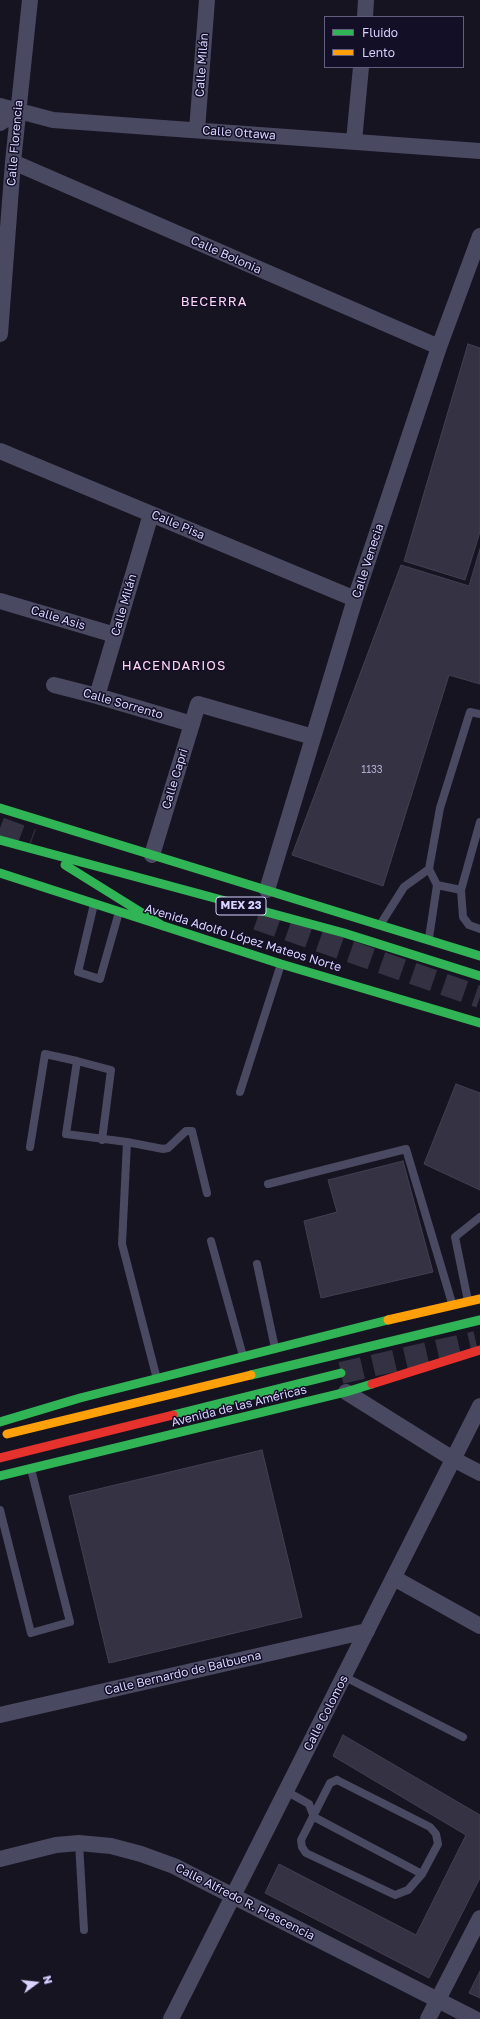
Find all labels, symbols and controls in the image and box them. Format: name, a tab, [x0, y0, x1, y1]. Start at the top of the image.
legend	[324, 16, 464, 68]
text: Fluido	[362, 25, 398, 40]
street label: Calle Milán	[193, 33, 211, 97]
text: Lento	[362, 45, 395, 60]
street label: Calle Florencia	[4, 100, 26, 186]
street label: Calle Ottawa	[202, 123, 276, 143]
street label: Calle Bolonia	[188, 233, 264, 277]
district label: BECERRA	[181, 294, 247, 310]
street label: Calle Pisa	[149, 507, 207, 543]
street label: Calle Venecia	[349, 522, 387, 600]
street label: Calle Milán	[108, 572, 140, 638]
street label: Calle Asis	[29, 603, 87, 633]
district label: HACENDARIOS	[122, 658, 226, 674]
street label: Calle Sorrento	[81, 686, 165, 722]
street label: Calle Capri	[159, 747, 191, 811]
house number: 1133	[361, 764, 383, 776]
road number: MEX 23	[216, 897, 266, 915]
street label: Avenida Adolfo López Mateos Norte	[143, 901, 343, 975]
street label: Avenida de las Américas	[170, 1382, 308, 1430]
street label: Calle Bernardo de Balbuena	[103, 1648, 263, 1698]
street label: Calle Colomos	[301, 1673, 351, 1753]
street label: Calle Alfredo R. Plascencia	[173, 1861, 317, 1943]
north arrow	[16, 1963, 56, 2003]
text: N	[41, 1974, 55, 1985]

